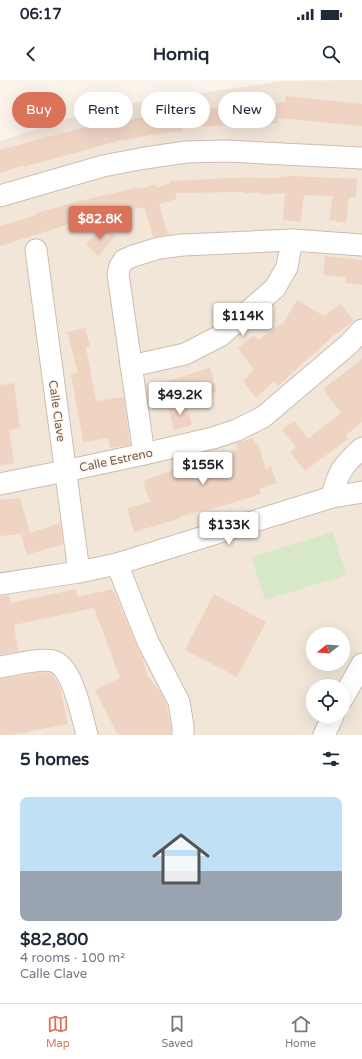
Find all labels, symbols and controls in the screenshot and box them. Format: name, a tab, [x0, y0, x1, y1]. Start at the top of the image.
text: 06:17	[20, 5, 62, 23]
icon: back	[20, 43, 42, 65]
text: Homiq	[153, 43, 209, 65]
icon: search	[320, 43, 342, 65]
chip: Buy	[12, 92, 66, 128]
chip: Rent	[74, 92, 133, 128]
chip: Filters	[141, 92, 210, 128]
chip: New	[218, 92, 276, 128]
pin: $82.8K	[67, 206, 133, 240]
text: $82.8K	[78, 211, 122, 227]
pin: $114K	[215, 303, 271, 337]
text: $114K	[222, 308, 264, 324]
street label: Calle Clave	[46, 379, 68, 443]
pin: $49.2K	[147, 382, 213, 416]
text: $49.2K	[158, 387, 202, 403]
street label: Calle Estreno	[78, 445, 154, 475]
pin: $155K	[175, 452, 231, 486]
text: $155K	[182, 457, 224, 473]
pin: $133K	[201, 512, 257, 546]
text: $133K	[208, 517, 250, 533]
north arrow	[306, 627, 350, 671]
map controls	[306, 627, 350, 723]
button: locate	[306, 679, 350, 723]
icon: filters	[320, 748, 342, 770]
text: 5 homes	[20, 749, 89, 770]
icon: home	[145, 823, 217, 895]
text: $82,800	[20, 929, 88, 950]
text: 4 rooms · 100 m²	[20, 950, 125, 966]
text: Calle Clave	[20, 966, 87, 982]
tab: Map	[46, 1013, 70, 1050]
tab: Saved	[161, 1013, 193, 1050]
tab: Home	[285, 1013, 316, 1050]

